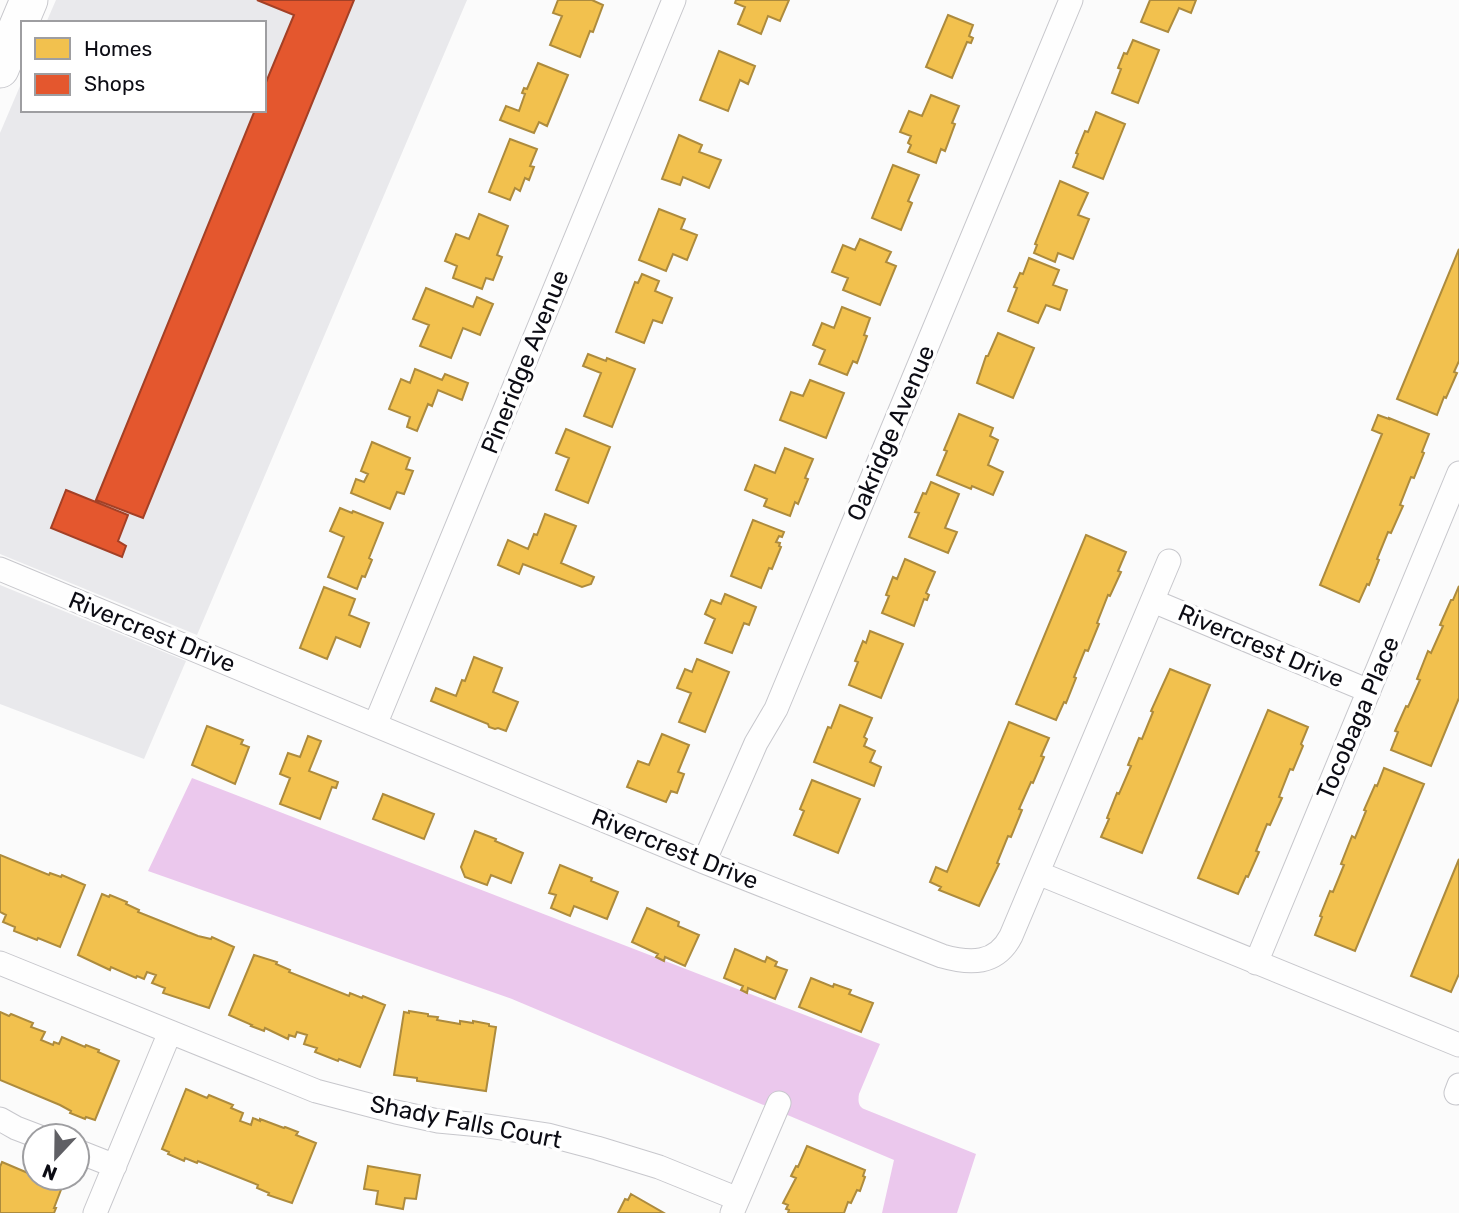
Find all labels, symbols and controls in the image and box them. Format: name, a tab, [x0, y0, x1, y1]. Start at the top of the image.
legend	[21, 21, 266, 112]
text: Homes	[84, 36, 152, 61]
text: Shops	[84, 71, 145, 96]
street label: Pineridge Avenue	[475, 266, 575, 458]
street label: Oakridge Avenue	[841, 341, 941, 525]
street label: Rivercrest Drive	[64, 586, 240, 678]
street label: Rivercrest Drive	[1174, 598, 1348, 694]
street label: Tocobaga Place	[1311, 632, 1405, 804]
street label: Rivercrest Drive	[587, 803, 763, 895]
street label: Shady Falls Court	[368, 1090, 564, 1154]
north arrow	[21, 1122, 91, 1192]
text: N	[39, 1159, 60, 1186]

